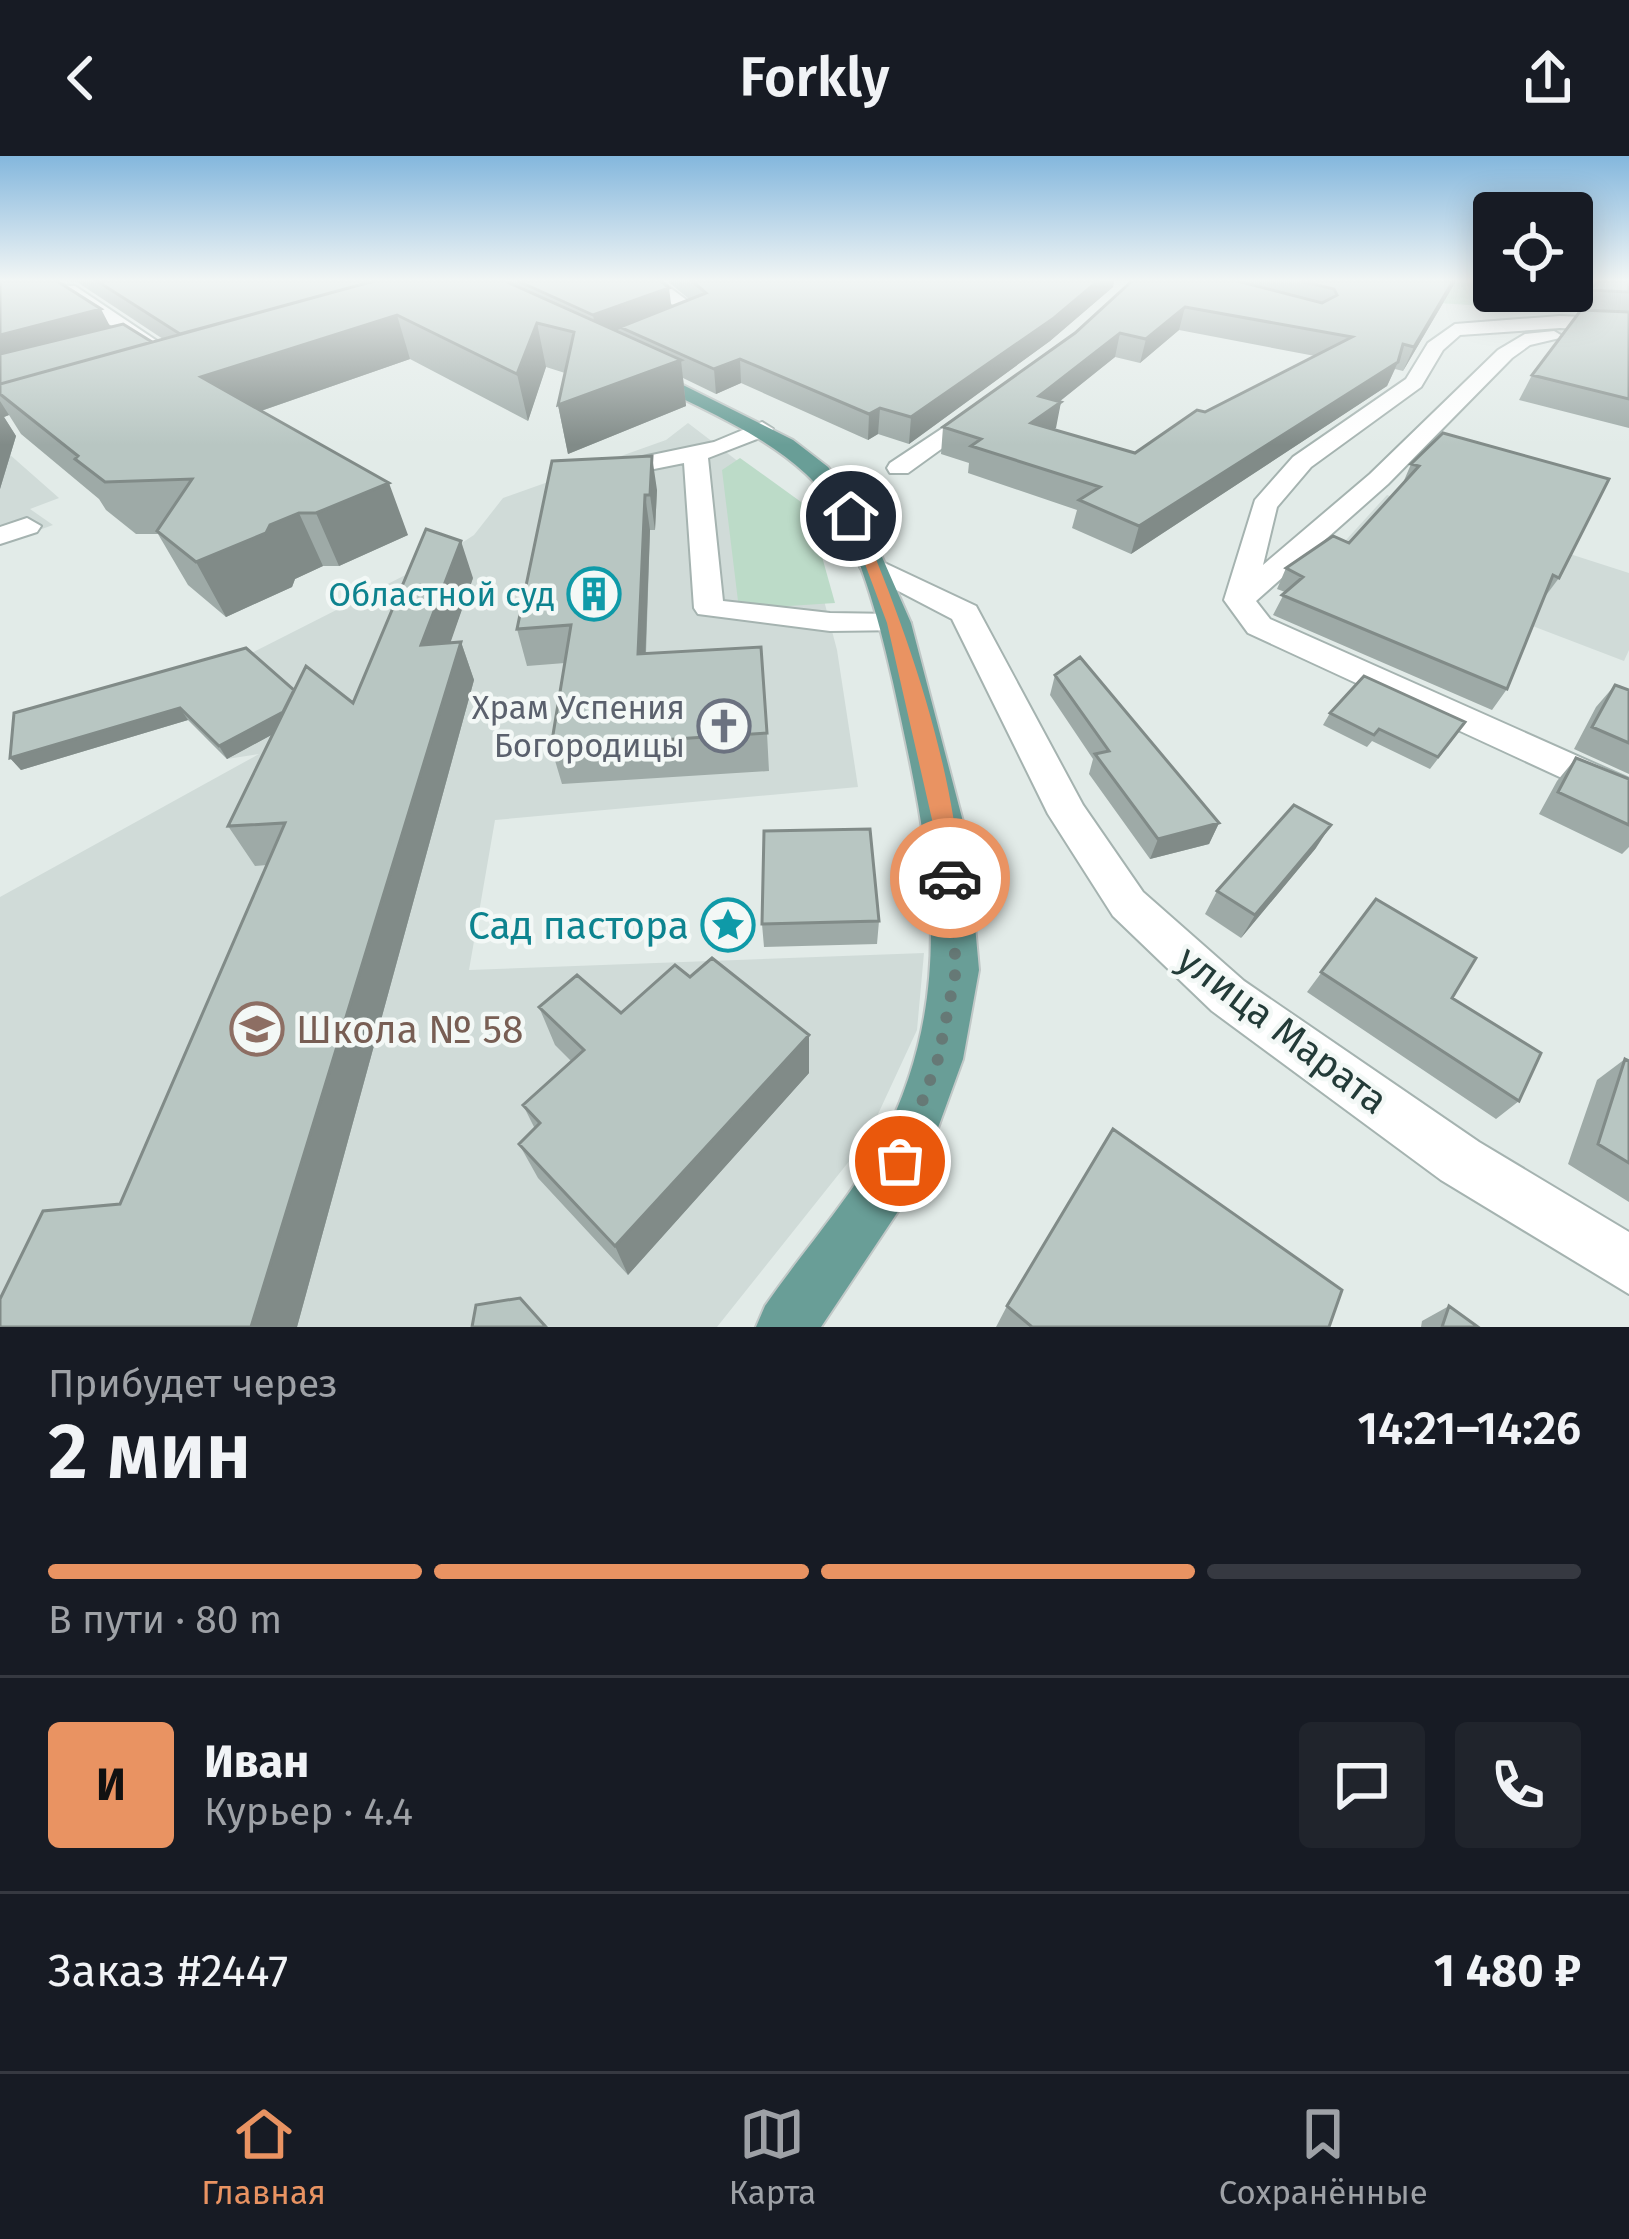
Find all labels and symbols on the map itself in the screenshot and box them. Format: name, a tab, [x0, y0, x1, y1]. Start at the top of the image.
pin	[800, 465, 902, 567]
building icon: Областной суд	[566, 566, 622, 622]
place label: Областной суд	[328, 575, 555, 615]
place label: Храм Успения Богородицы	[472, 688, 685, 766]
church icon: Храм Успения Богородицы	[696, 698, 752, 754]
courier	[890, 818, 1010, 938]
place icon: Сад пастора	[700, 897, 756, 953]
place label: Сад пастора	[468, 903, 689, 949]
street label: улица Марата	[1168, 936, 1396, 1124]
school or university icon: Школа № 58	[229, 1001, 285, 1057]
place label: Школа № 58	[296, 1007, 524, 1053]
pin	[849, 1110, 951, 1212]

